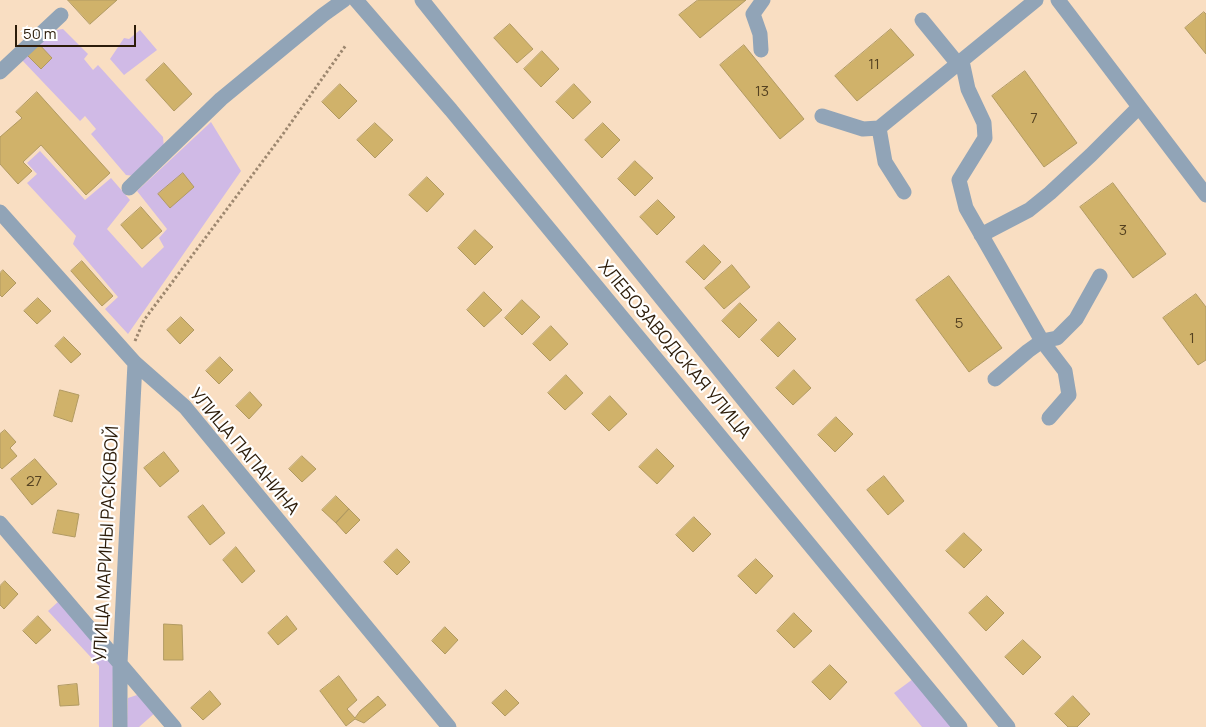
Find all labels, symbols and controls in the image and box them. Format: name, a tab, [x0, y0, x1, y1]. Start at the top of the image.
scale bar	[18, 15, 139, 47]
text: 50 m	[23, 23, 57, 44]
house number: 11	[868, 56, 880, 74]
house number: 13	[755, 83, 769, 101]
house number: 7	[1030, 110, 1038, 128]
house number: 3	[1119, 222, 1127, 240]
street label: ХЛЕБОЗАВОДСКАЯ УЛИЦА	[593, 257, 755, 443]
house number: 5	[955, 315, 963, 333]
house number: 1	[1189, 330, 1195, 348]
street label: УЛИЦА ПАПАНИНА	[185, 384, 303, 520]
street label: УЛИЦА МАРИНЫ РАСКОВОЙ	[90, 425, 124, 663]
house number: 27	[26, 473, 42, 491]

